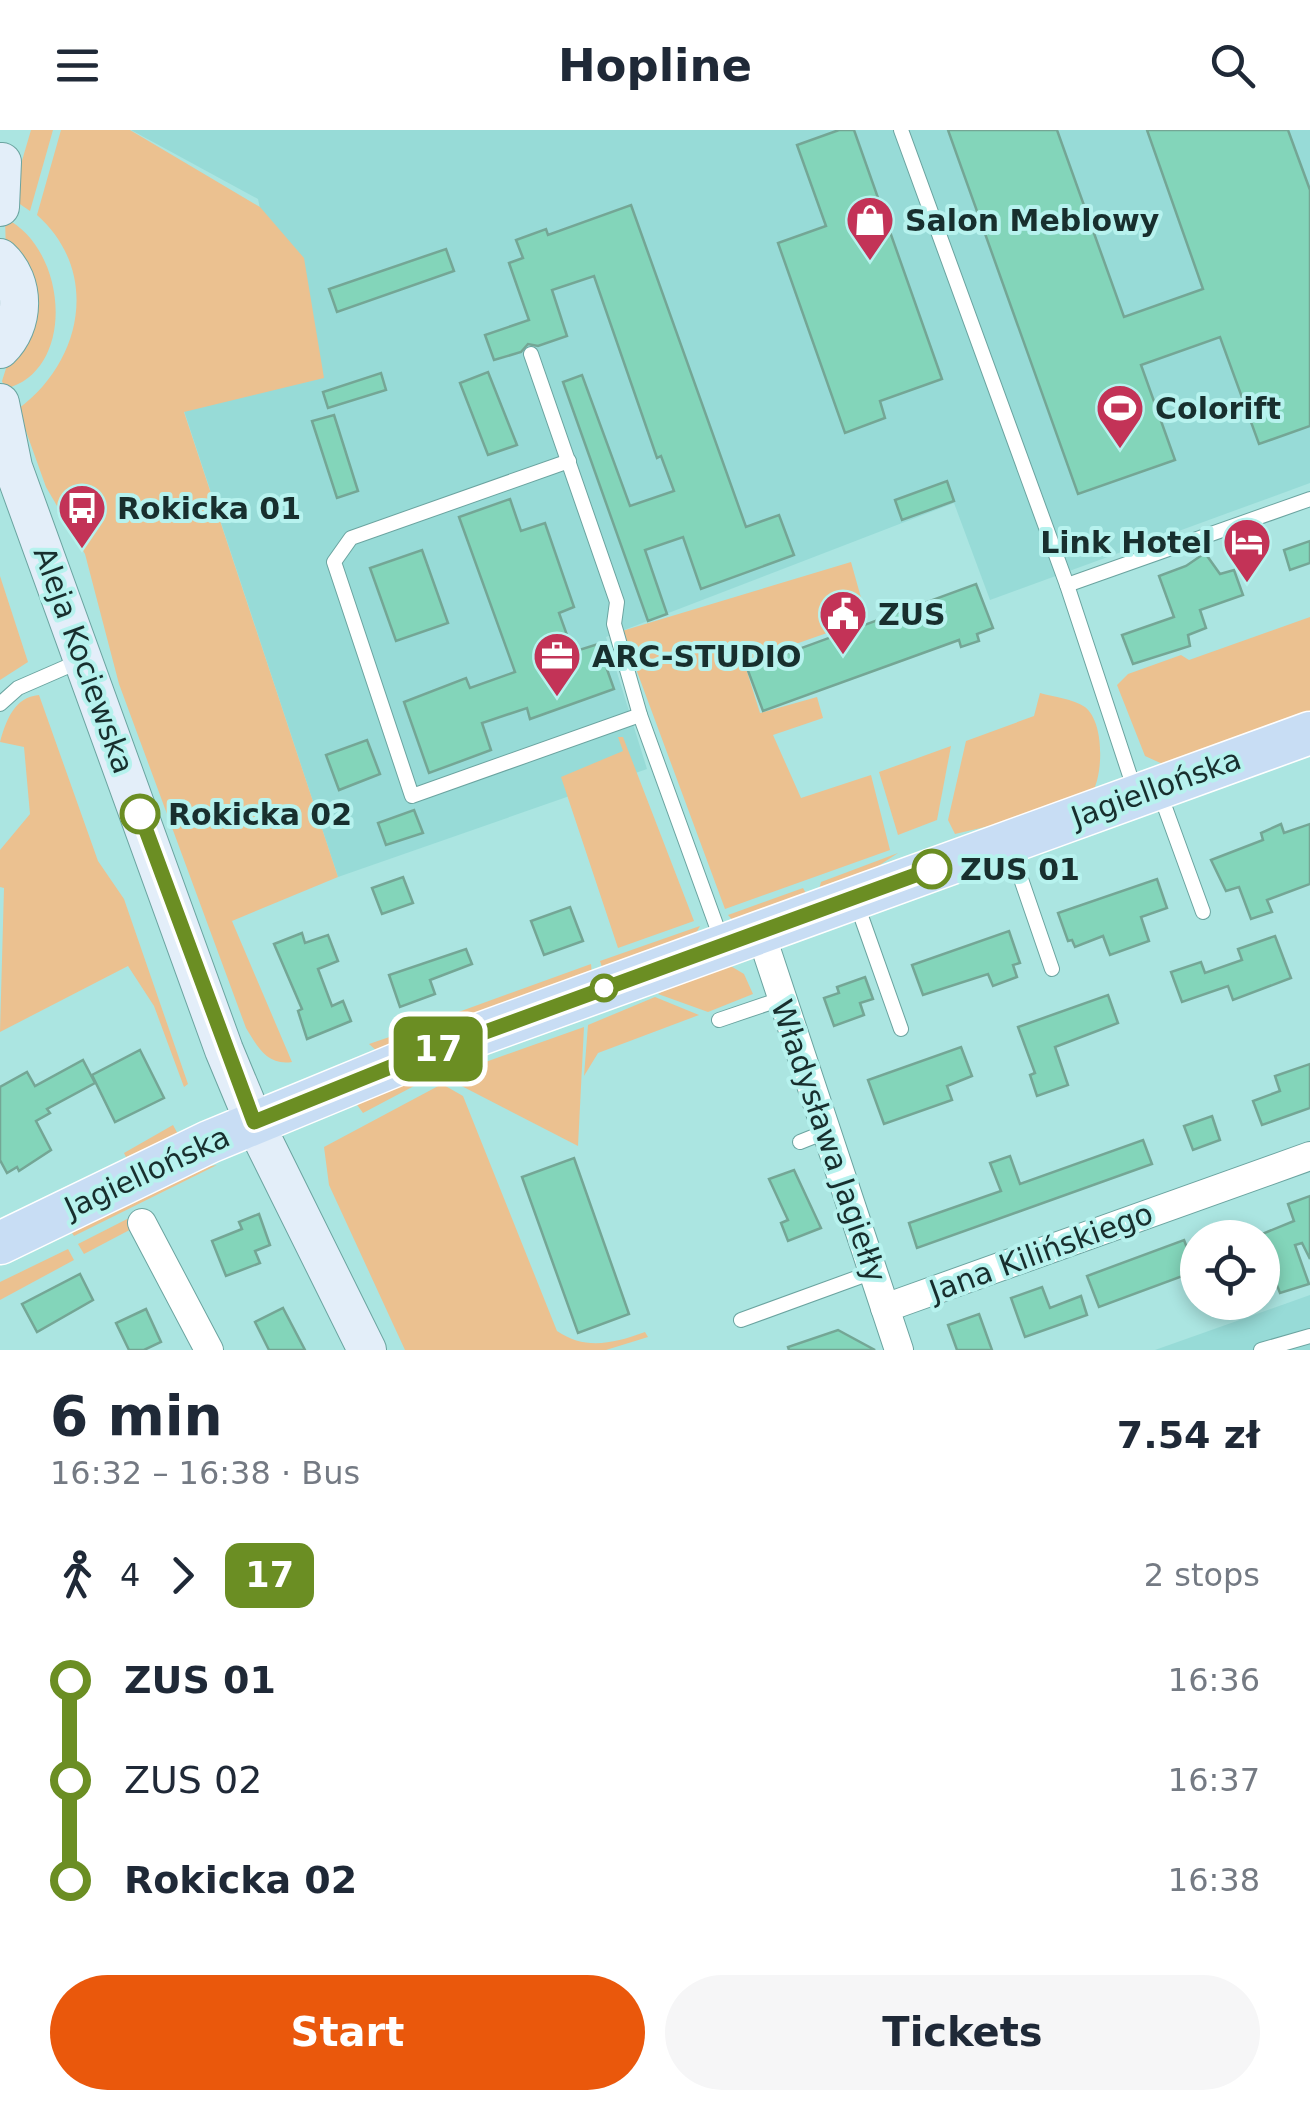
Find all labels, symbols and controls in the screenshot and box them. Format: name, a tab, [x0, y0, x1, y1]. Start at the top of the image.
icon: menu	[50, 38, 105, 93]
icon: search	[1205, 38, 1260, 93]
text: Hopline	[558, 39, 752, 92]
shop icon: Salon Meblowy	[844, 194, 896, 262]
place label: Salon Meblowy	[905, 203, 1160, 238]
sports icon: Colorift	[1094, 382, 1146, 450]
place label: Colorift	[1155, 391, 1281, 426]
bus stop icon: Rokicka 01	[56, 482, 108, 550]
place label: Rokicka 01	[117, 491, 301, 526]
hotel icon: Link Hotel	[1221, 516, 1273, 584]
place label: Link Hotel	[1040, 525, 1212, 560]
street label: Aleja Kociewska	[27, 542, 141, 778]
public building icon: ZUS	[817, 588, 869, 656]
place label: ZUS	[878, 597, 946, 632]
office icon: ARC-STUDIO	[531, 630, 583, 698]
place label: ARC-STUDIO	[592, 639, 801, 674]
street label: Jagiellońska	[1065, 741, 1246, 836]
marker: Rokicka 02	[121, 795, 159, 833]
place label: Rokicka 02	[168, 797, 352, 832]
marker: ZUS 01	[913, 850, 951, 888]
place label: ZUS 01	[960, 852, 1080, 887]
unlabelled marker	[591, 975, 617, 1001]
street label: Władysława Jagiełły	[764, 995, 894, 1287]
line badge: 17	[393, 1016, 483, 1082]
text: 17	[414, 1029, 462, 1069]
street label: Jagiellońska	[57, 1119, 235, 1226]
street label: Jana Kilińskiego	[923, 1195, 1157, 1309]
map controls	[1180, 1220, 1280, 1320]
button: locate	[1180, 1220, 1280, 1320]
text: 6 min	[50, 1384, 223, 1448]
text: 7.54 zł	[1117, 1413, 1260, 1457]
text: 16:32 – 16:38 · Bus	[50, 1454, 360, 1492]
icon: walk	[50, 1548, 105, 1603]
icon: forward	[155, 1548, 210, 1603]
text: 17	[245, 1555, 294, 1595]
text: 4	[120, 1556, 140, 1594]
text: 2 stops	[1144, 1556, 1260, 1594]
text: ZUS 01	[124, 1658, 276, 1702]
text: 16:36	[1168, 1661, 1260, 1699]
text: ZUS 02	[124, 1758, 262, 1802]
text: 16:37	[1168, 1761, 1260, 1799]
text: Rokicka 02	[124, 1858, 357, 1902]
text: 16:38	[1168, 1861, 1260, 1899]
button: Start	[50, 1975, 645, 2090]
button: Tickets	[665, 1975, 1260, 2090]

